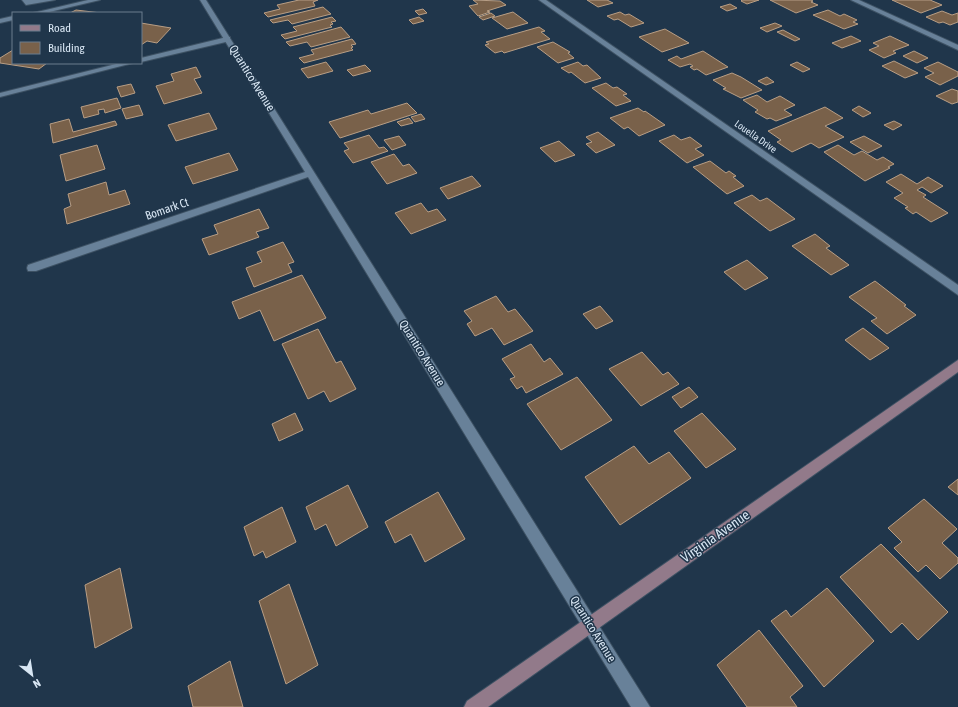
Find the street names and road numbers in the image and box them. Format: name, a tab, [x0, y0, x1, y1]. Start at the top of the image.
street label: Quantico Avenue	[226, 42, 278, 114]
street label: Louella Drive	[733, 118, 779, 155]
street label: Bomark Ct	[144, 195, 191, 223]
street label: Quantico Avenue	[396, 317, 448, 389]
street label: Virginia Avenue	[678, 506, 752, 566]
street label: Quantico Avenue	[567, 593, 619, 665]

